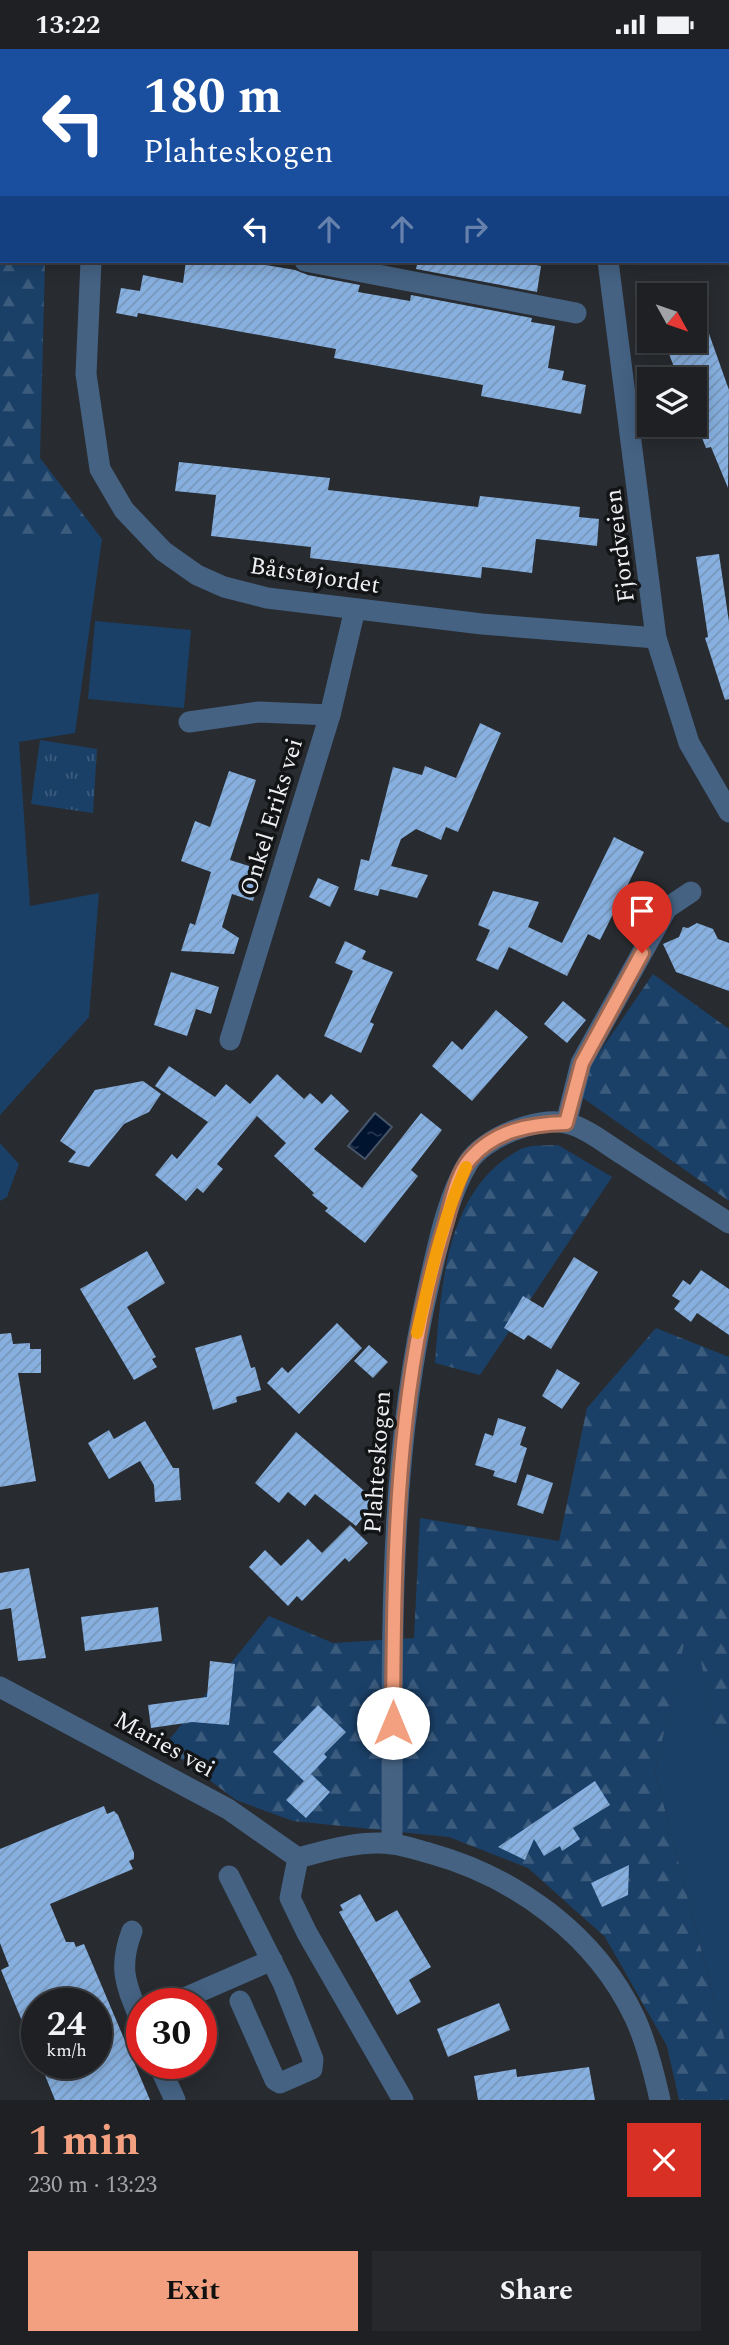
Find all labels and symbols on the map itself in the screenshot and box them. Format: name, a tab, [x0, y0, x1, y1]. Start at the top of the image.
north arrow	[637, 283, 707, 353]
street label: Fjordveien	[595, 487, 645, 605]
street label: Båtstøjordet	[247, 548, 382, 604]
street label: Onkel Eriks vei	[231, 734, 313, 901]
pin	[612, 881, 672, 953]
street label: Plahteskogen	[355, 1390, 401, 1535]
position arrow	[356, 1686, 430, 1760]
street label: Maries vei	[107, 1702, 222, 1787]
speed limit sign: 30	[126, 1988, 217, 2079]

